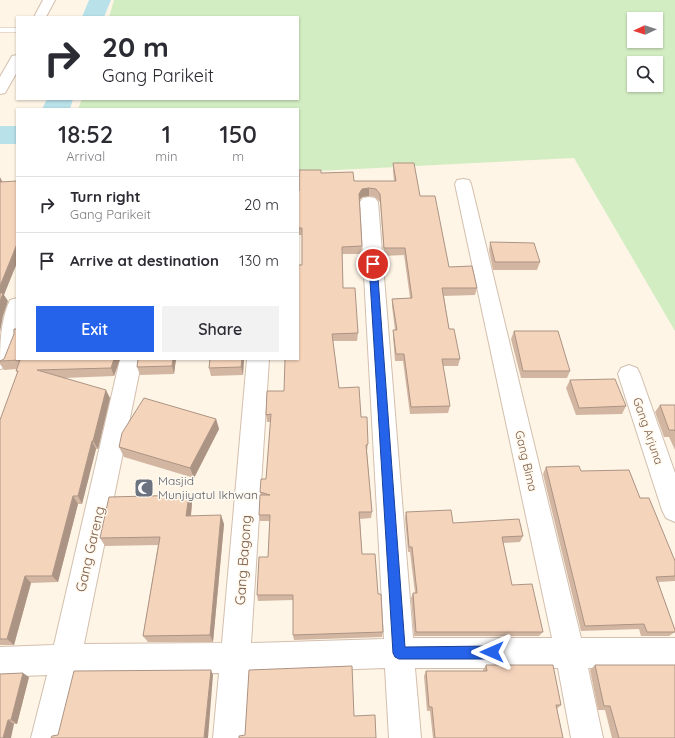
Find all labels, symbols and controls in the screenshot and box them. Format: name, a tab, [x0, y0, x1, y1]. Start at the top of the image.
north arrow	[627, 12, 663, 48]
map controls	[627, 12, 663, 92]
text: 20 m	[102, 29, 169, 64]
icon: right	[36, 32, 88, 84]
button: search	[627, 56, 663, 92]
text: Gang Parikeit	[102, 64, 214, 87]
text: 18:52	[58, 119, 113, 149]
text: 1	[162, 119, 171, 149]
text: 150	[220, 119, 257, 149]
text: Arrival	[66, 148, 105, 164]
text: min	[155, 148, 178, 164]
text: m	[232, 148, 244, 164]
text: Turn right	[70, 187, 141, 206]
icon: right	[36, 194, 58, 216]
text: 20 m	[244, 195, 279, 214]
text: Gang Parikeit	[70, 206, 151, 222]
pin	[356, 247, 390, 281]
icon: arrive	[36, 250, 58, 272]
text: Arrive at destination	[70, 251, 219, 270]
text: 130 m	[239, 251, 279, 270]
icon: arrive	[362, 253, 384, 275]
button: Exit	[36, 306, 154, 352]
button: Share	[162, 306, 279, 352]
street label: Gang Arjuna	[630, 395, 667, 466]
street label: Gang Bima	[512, 429, 541, 493]
place label: Masjid Munjiyatul Ikhwan	[158, 473, 258, 502]
mosque icon: Masjid Munjiyatul Ikhwan	[133, 477, 155, 499]
street label: Gang Gareng	[71, 504, 109, 594]
street label: Gang Bagong	[231, 514, 255, 606]
position arrow	[471, 631, 513, 673]

